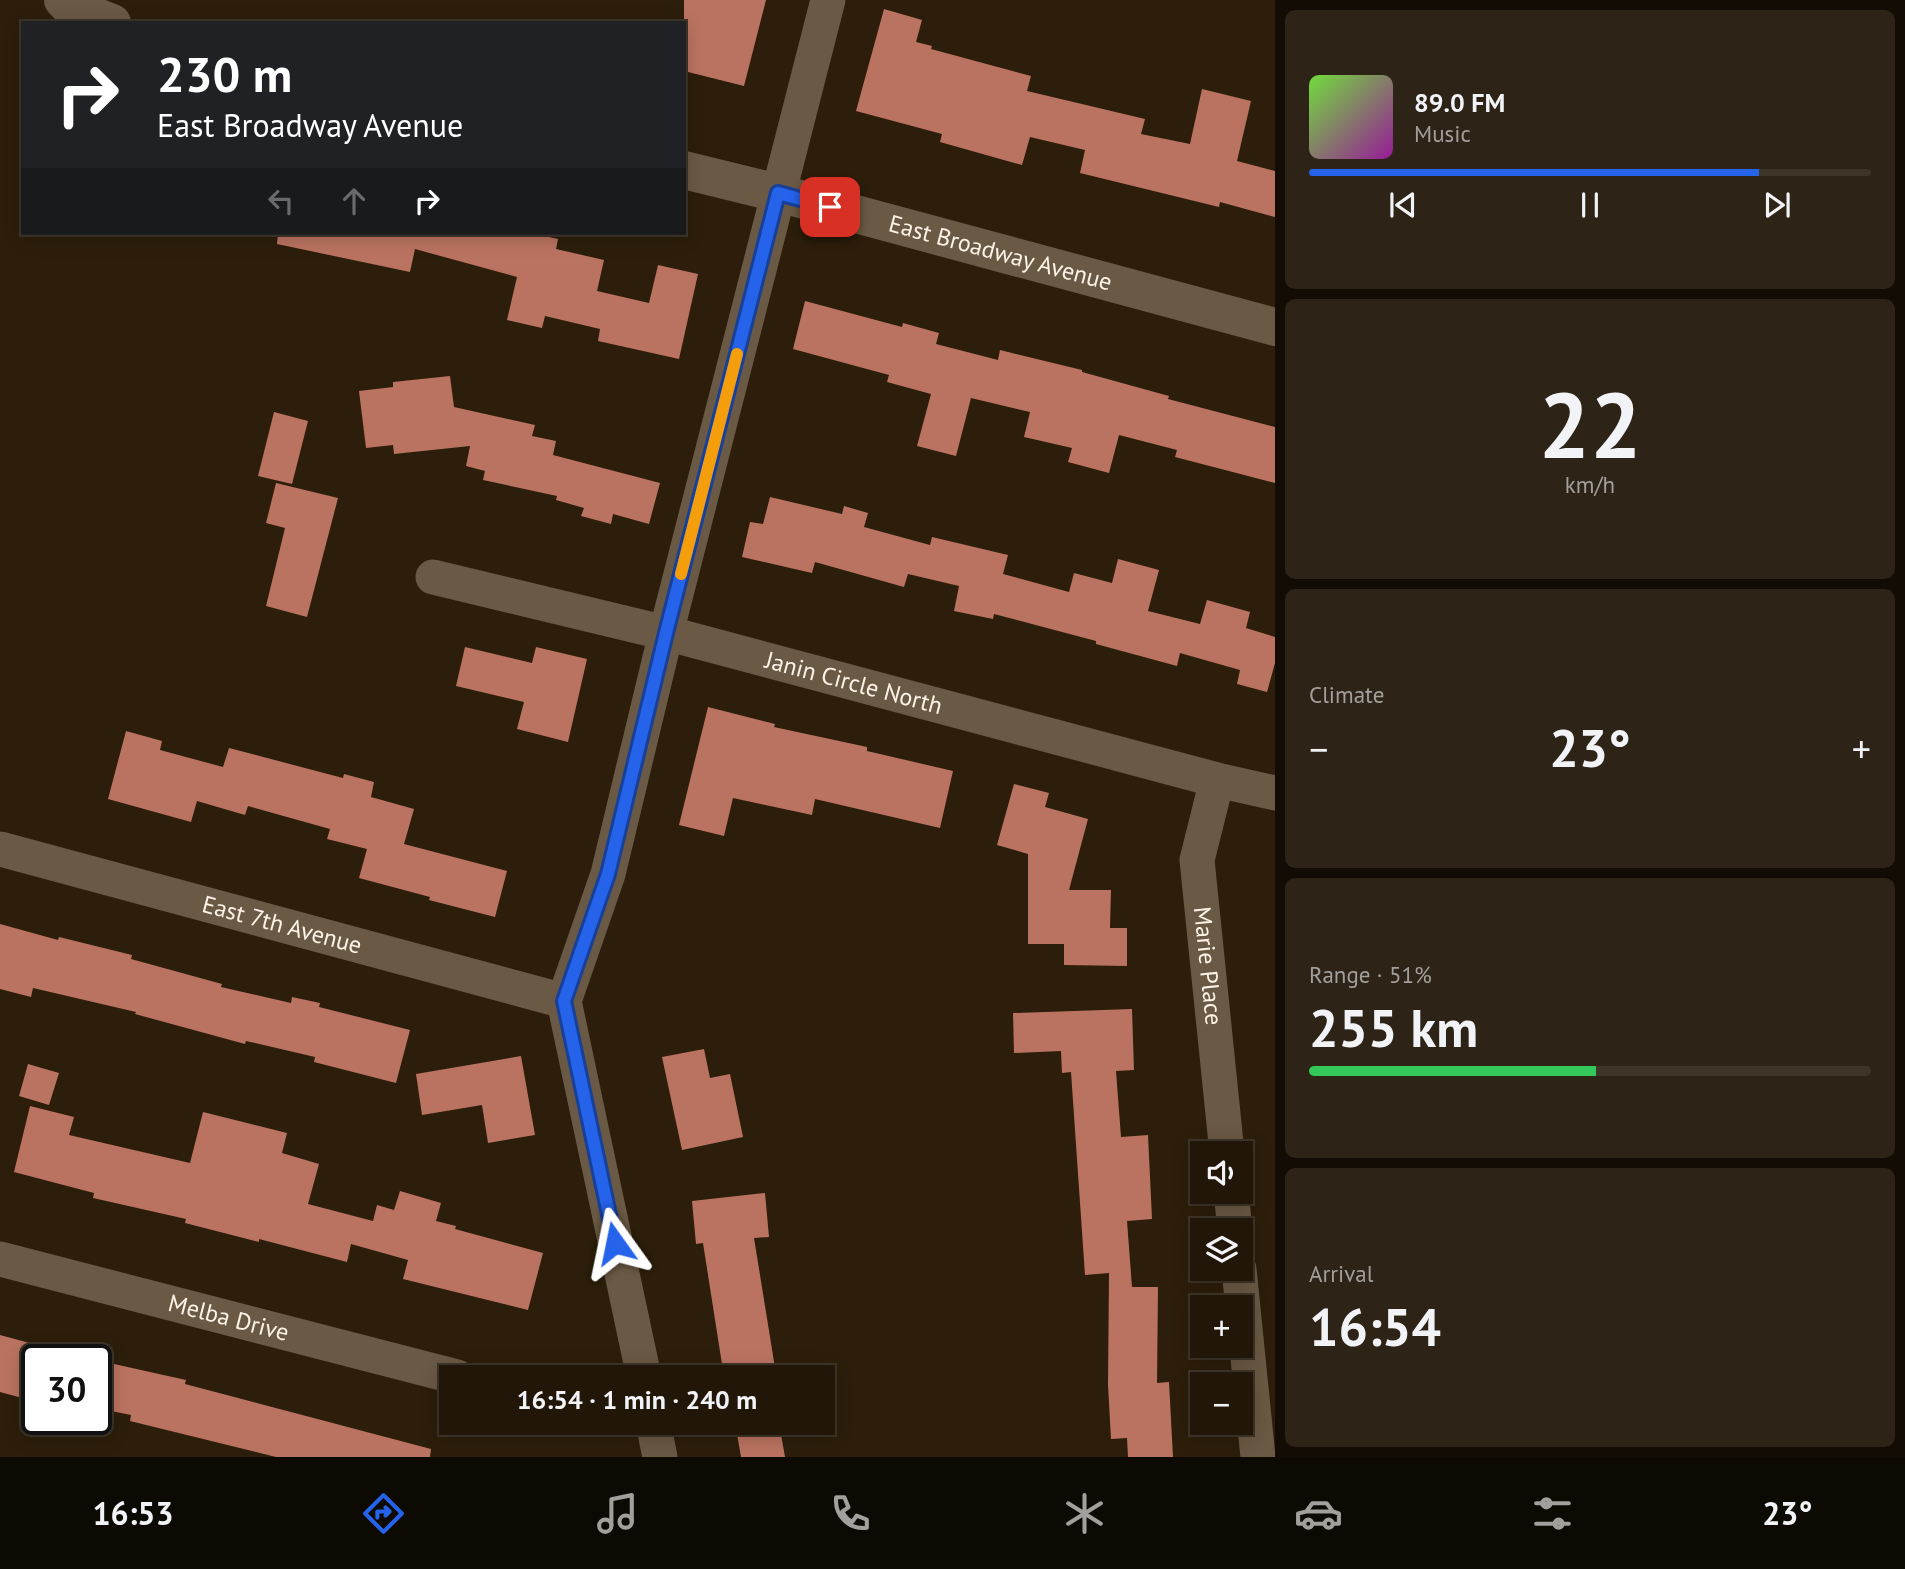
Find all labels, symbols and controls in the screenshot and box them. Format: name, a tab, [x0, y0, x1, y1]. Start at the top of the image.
text: 230 m	[157, 42, 292, 106]
icon: right	[42, 49, 133, 140]
text: 89.0 FM	[1414, 86, 1505, 119]
text: East Broadway Avenue	[157, 104, 463, 146]
text: Music	[1414, 119, 1471, 148]
pin	[800, 177, 860, 237]
icon: left	[262, 182, 300, 220]
icon: ahead	[335, 182, 373, 220]
icon: right	[408, 182, 446, 220]
icon: previous	[1384, 186, 1422, 224]
icon: pause	[1571, 186, 1609, 224]
icon: next	[1758, 186, 1796, 224]
icon: arrive	[811, 188, 849, 226]
street label: East Broadway Avenue	[885, 208, 1115, 297]
text: 22	[1538, 365, 1642, 483]
text: km/h	[1565, 470, 1615, 499]
street label: Janin Circle North	[761, 644, 946, 721]
text: Climate	[1309, 680, 1384, 709]
text: 23°	[1549, 714, 1631, 781]
text: −	[1309, 724, 1328, 773]
text: +	[1852, 724, 1871, 773]
street label: East 7th Avenue	[199, 888, 365, 961]
street label: Marie Place	[1187, 905, 1230, 1027]
text: Range · 51%	[1309, 960, 1432, 989]
text: 255 km	[1309, 994, 1478, 1061]
map controls	[1190, 1141, 1253, 1435]
button: sound	[1190, 1141, 1253, 1204]
position arrow	[578, 1206, 652, 1280]
button: layers	[1190, 1218, 1253, 1281]
text: Arrival	[1309, 1259, 1373, 1288]
street label: Melba Drive	[165, 1287, 292, 1348]
text: 16:54	[1309, 1293, 1441, 1360]
button: +	[1190, 1295, 1253, 1358]
speed limit sign: 30	[21, 1344, 112, 1435]
button: −	[1190, 1372, 1253, 1435]
text: 16:54 · 1 min · 240 m	[517, 1383, 757, 1416]
icon: directions	[359, 1489, 408, 1538]
icon: music	[593, 1489, 642, 1538]
icon: phone	[826, 1489, 875, 1538]
icon: climate	[1060, 1489, 1109, 1538]
icon: car	[1294, 1489, 1343, 1538]
icon: filters	[1528, 1489, 1577, 1538]
text: 16:53	[92, 1492, 174, 1534]
text: 23°	[1762, 1492, 1813, 1534]

